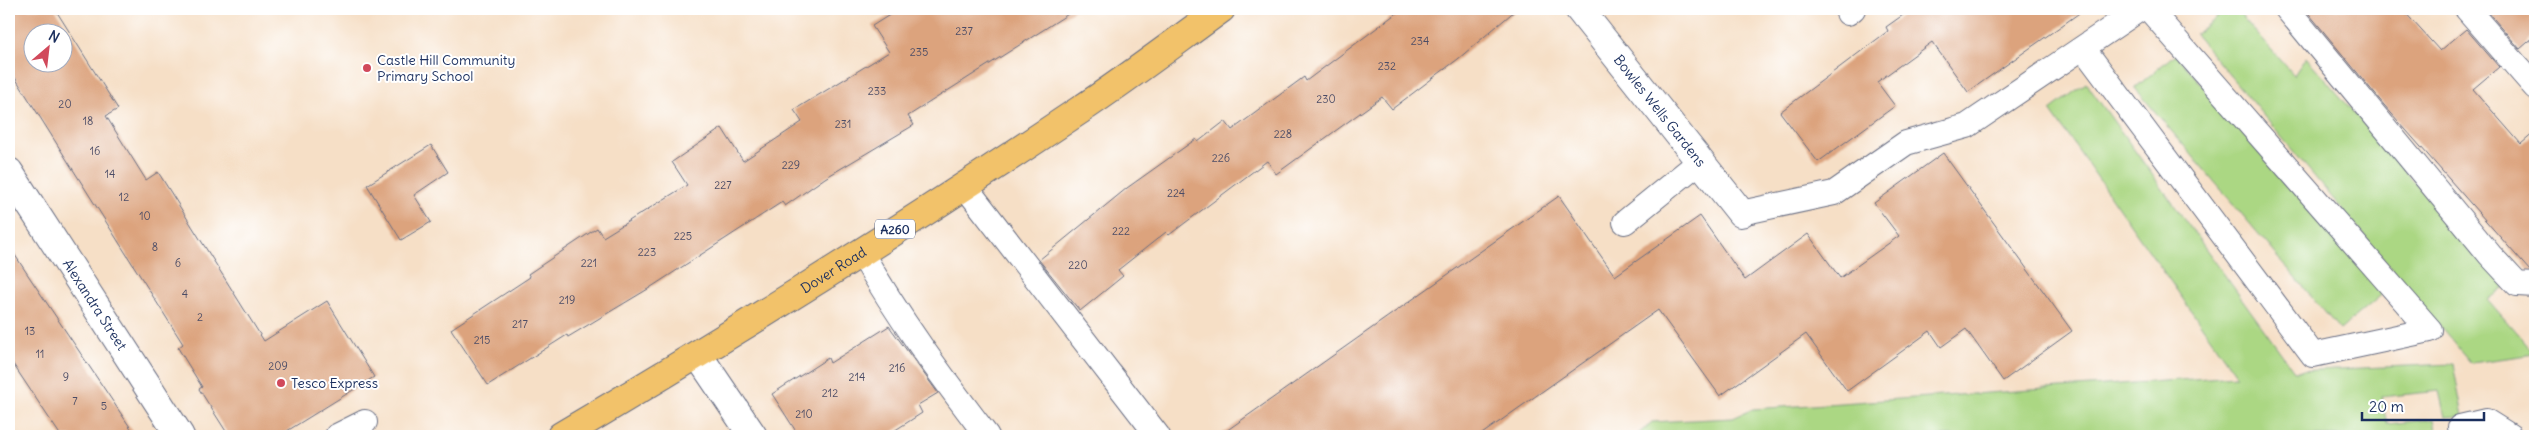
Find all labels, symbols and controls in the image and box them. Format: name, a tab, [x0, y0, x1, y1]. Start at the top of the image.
north arrow	[22, 22, 72, 72]
house number: 237	[955, 24, 973, 38]
text: N	[46, 26, 63, 47]
house number: 234	[1411, 34, 1429, 48]
house number: 235	[910, 45, 928, 59]
place label: Castle Hill Community Primary School	[377, 51, 516, 85]
street label: Bowles Wells Gardens	[1610, 51, 1710, 170]
house number: 232	[1378, 59, 1396, 73]
marker: Castle Hill Community Primary School	[361, 62, 373, 74]
house number: 233	[868, 84, 886, 98]
house number: 230	[1316, 92, 1336, 106]
house number: 20	[58, 97, 72, 111]
house number: 18	[83, 114, 93, 128]
house number: 231	[835, 117, 851, 131]
house number: 228	[1274, 127, 1292, 141]
house number: 16	[90, 144, 100, 158]
house number: 226	[1212, 151, 1230, 165]
house number: 229	[782, 158, 800, 172]
house number: 14	[105, 167, 115, 181]
house number: 227	[714, 178, 732, 192]
house number: 224	[1167, 186, 1185, 200]
house number: 12	[119, 190, 129, 204]
house number: 10	[139, 209, 151, 223]
road number: A260	[875, 220, 915, 238]
house number: 222	[1112, 224, 1130, 238]
house number: 225	[674, 229, 692, 243]
house number: 8	[152, 240, 158, 254]
street label: Dover Road	[797, 243, 870, 297]
house number: 223	[638, 245, 656, 259]
street label: Alexandra Street	[59, 256, 131, 354]
house number: 6	[175, 256, 181, 270]
house number: 221	[581, 256, 597, 270]
house number: 220	[1068, 258, 1088, 272]
house number: 4	[182, 287, 188, 301]
house number: 219	[559, 293, 575, 307]
house number: 2	[197, 310, 203, 324]
house number: 217	[512, 317, 528, 331]
house number: 13	[25, 324, 35, 338]
house number: 215	[474, 333, 490, 347]
house number: 11	[36, 347, 44, 361]
house number: 209	[268, 359, 288, 373]
house number: 216	[889, 361, 905, 375]
house number: 9	[63, 370, 69, 384]
house number: 214	[849, 370, 865, 384]
place label: Tesco Express	[291, 374, 378, 392]
marker: Tesco Express	[275, 377, 287, 389]
house number: 212	[822, 386, 838, 400]
scale bar	[2362, 390, 2484, 422]
house number: 7	[72, 394, 78, 408]
text: 20 m	[2369, 397, 2404, 416]
house number: 5	[101, 399, 107, 413]
house number: 210	[795, 407, 813, 421]

